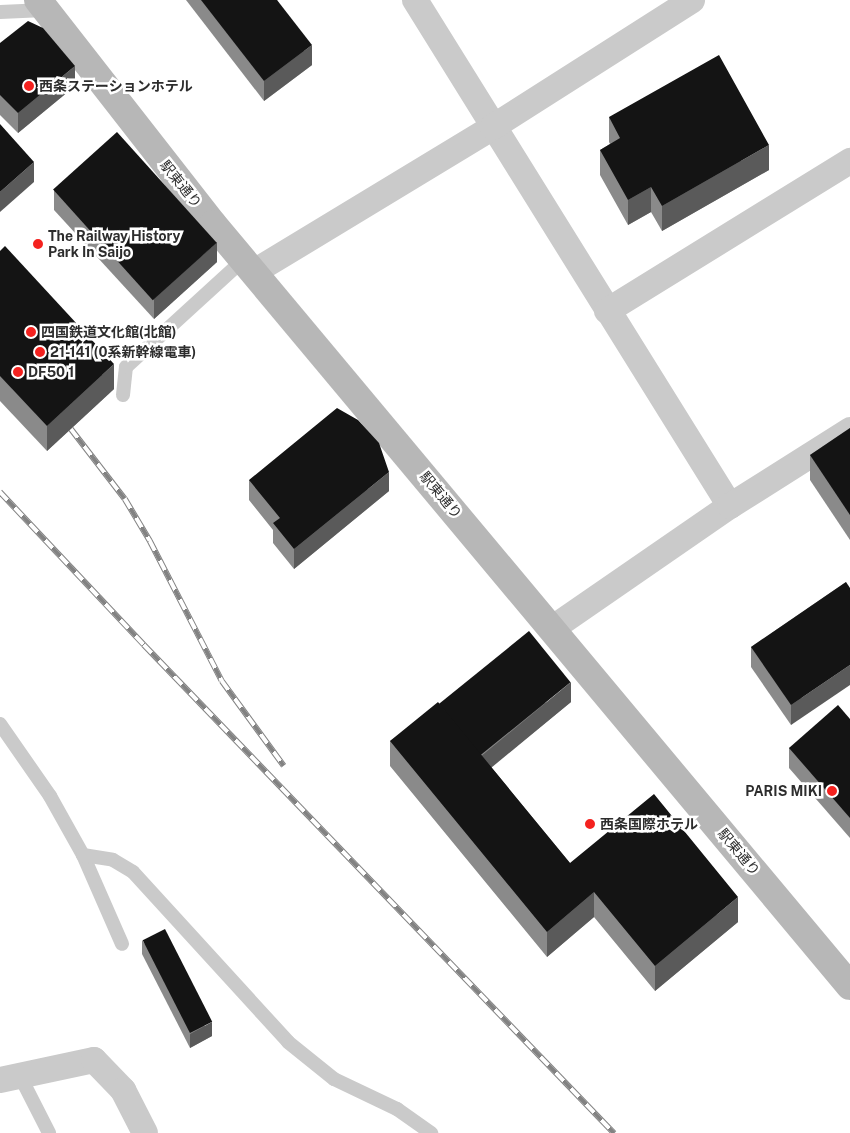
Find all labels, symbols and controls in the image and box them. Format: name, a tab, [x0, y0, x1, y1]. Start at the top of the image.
place label: 西条ステーションホテル	[39, 78, 193, 94]
marker: 西条ステーションホテル	[23, 80, 35, 92]
street label: 駅東通り	[157, 157, 205, 211]
place label: The Railway History Park In Saijo	[48, 228, 181, 260]
marker: The Railway History Park In Saijo	[32, 238, 44, 250]
place label: 四国鉄道文化館(北館)	[41, 324, 176, 340]
marker: 四国鉄道文化館(北館)	[25, 326, 37, 338]
place label: 21-141 (0系新幹線電車)	[50, 344, 196, 360]
marker: 21-141 (0系新幹線電車)	[34, 346, 46, 358]
place label: DF50 1	[28, 364, 74, 380]
marker: DF50 1	[12, 366, 24, 378]
street label: 駅東通り	[417, 468, 465, 522]
place label: PARIS MIKI	[745, 783, 822, 799]
marker: PARIS MIKI	[826, 785, 838, 797]
place label: 西条国際ホテル	[600, 816, 698, 832]
marker: 西条国際ホテル	[584, 818, 596, 830]
street label: 駅東通り	[715, 825, 763, 879]

